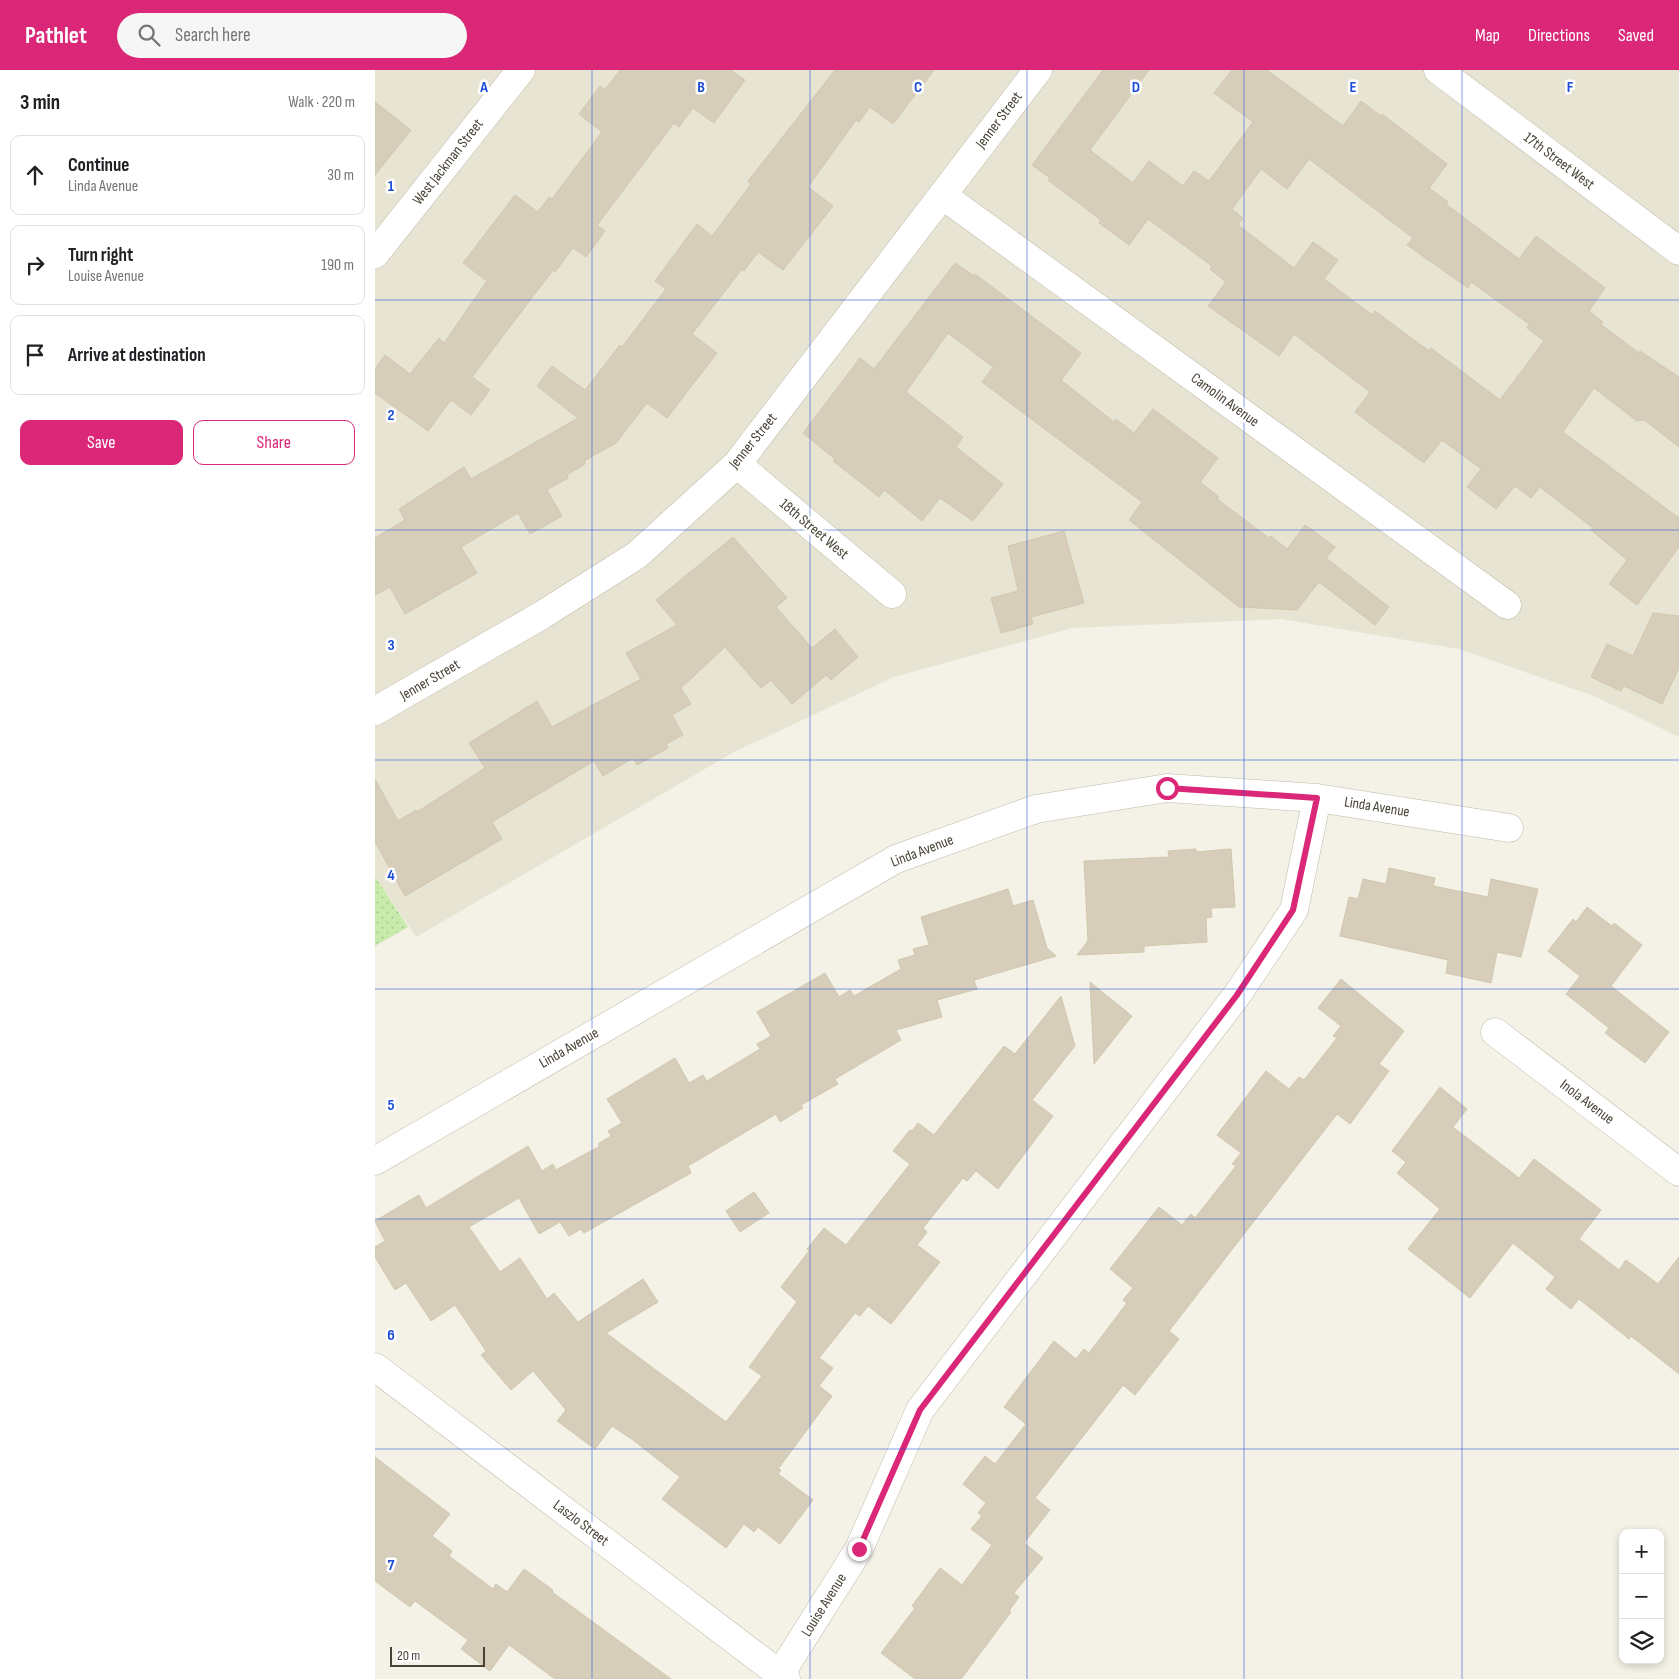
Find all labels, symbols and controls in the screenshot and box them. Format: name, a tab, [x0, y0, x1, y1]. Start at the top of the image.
search box	[117, 13, 467, 58]
text: Pathlet	[25, 21, 87, 50]
icon: search	[135, 21, 163, 49]
text: Search here	[175, 24, 251, 47]
text: Map	[1475, 25, 1500, 46]
text: Directions	[1528, 25, 1590, 46]
text: Saved	[1618, 25, 1654, 46]
text: A	[479, 78, 488, 97]
text: B	[697, 78, 705, 97]
text: C	[914, 78, 922, 97]
text: D	[1132, 78, 1140, 97]
text: E	[1350, 78, 1357, 97]
text: F	[1567, 78, 1574, 97]
street label: Jenner Street	[971, 87, 1027, 153]
text: 3 min	[20, 90, 60, 115]
text: Walk · 220 m	[288, 93, 355, 112]
street label: West Jackman Street	[408, 115, 488, 209]
street label: 17th Street West	[1520, 128, 1599, 194]
text: Continue	[68, 154, 129, 177]
icon: ahead	[21, 161, 49, 189]
text: 30 m	[327, 166, 354, 185]
text: Linda Avenue	[68, 177, 138, 196]
text: 1	[388, 177, 395, 196]
text: Turn right	[68, 244, 133, 267]
icon: right	[21, 251, 49, 279]
text: 190 m	[321, 256, 354, 275]
text: Louise Avenue	[68, 267, 144, 286]
icon: arrive	[21, 341, 49, 369]
text: Arrive at destination	[68, 344, 206, 367]
street label: Camolin Avenue	[1187, 369, 1263, 431]
text: 2	[387, 406, 395, 425]
street label: Jenner Street	[724, 409, 782, 474]
button: Save	[20, 420, 183, 465]
button: Share	[193, 420, 355, 465]
street label: 18th Street West	[775, 494, 853, 564]
text: 3	[387, 636, 395, 655]
street label: Jenner Street	[396, 655, 464, 705]
route start	[1156, 777, 1179, 800]
street label: Linda Avenue	[1343, 792, 1411, 822]
street label: Linda Avenue	[888, 830, 956, 872]
text: 4	[387, 866, 395, 885]
street label: Linda Avenue	[536, 1023, 602, 1073]
street label: Inola Avenue	[1556, 1075, 1618, 1129]
text: 5	[387, 1096, 395, 1115]
text: 6	[387, 1326, 395, 1345]
street label: Laszlo Street	[549, 1496, 613, 1550]
map controls	[1619, 1529, 1664, 1664]
button: +	[1619, 1529, 1664, 1574]
route end	[848, 1538, 871, 1561]
text: 7	[388, 1556, 395, 1575]
street label: Louise Avenue	[797, 1570, 851, 1640]
button: −	[1619, 1574, 1664, 1619]
button: layers	[1619, 1619, 1664, 1664]
scale bar	[390, 1644, 485, 1667]
text: 20 m	[397, 1647, 420, 1664]

